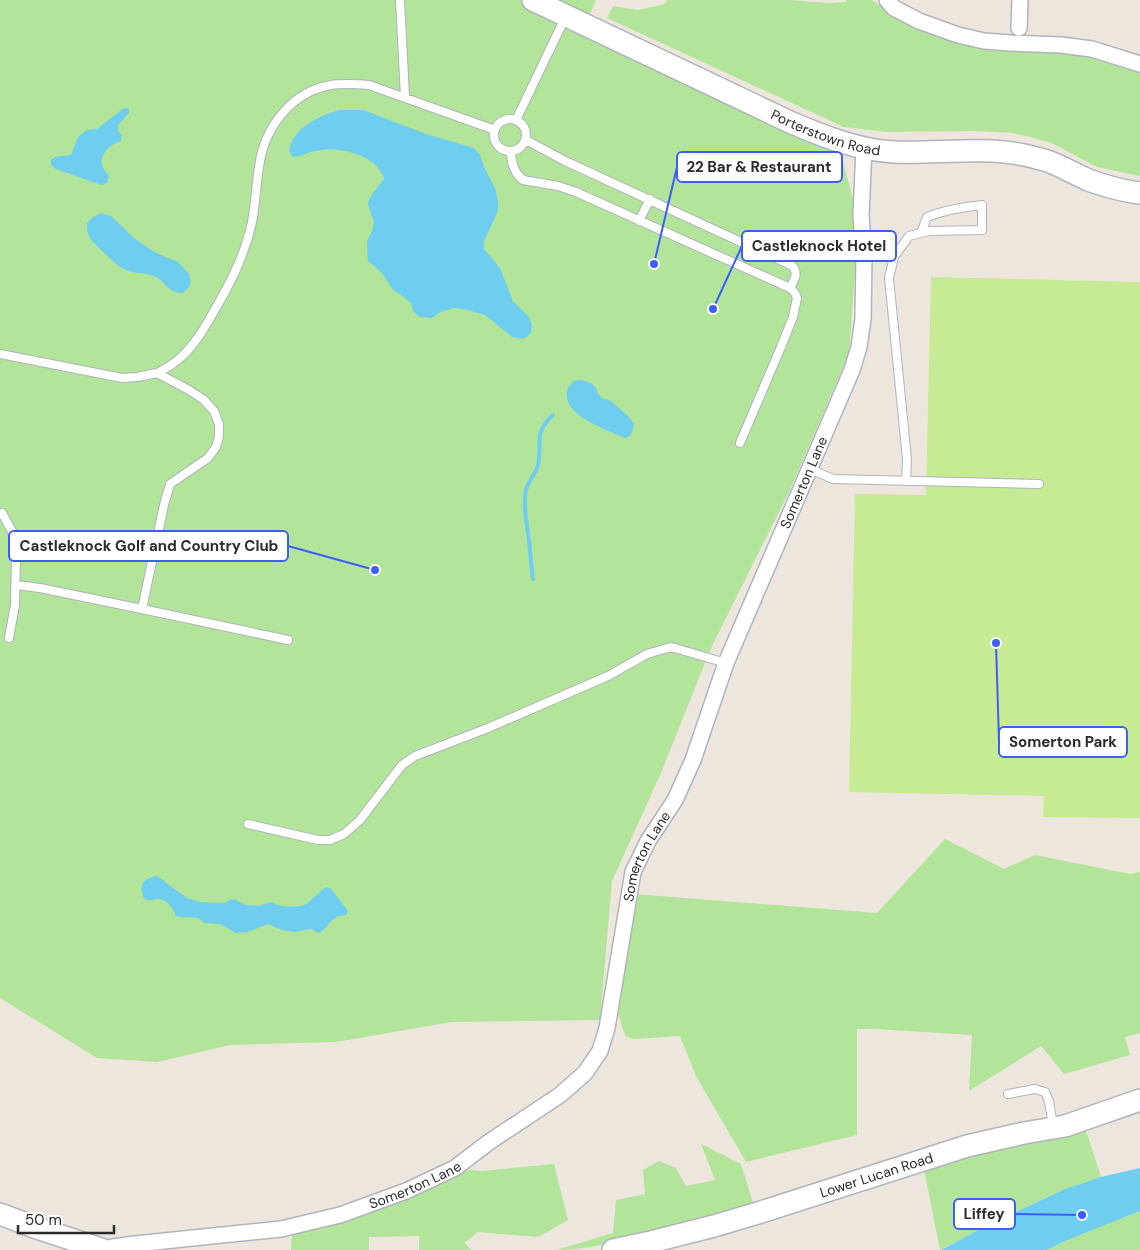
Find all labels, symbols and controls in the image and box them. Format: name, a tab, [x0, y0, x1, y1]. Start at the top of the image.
street label: Porterstown Road	[768, 105, 882, 160]
callout: 22 Bar & Restaurant	[677, 152, 842, 182]
text: 22 Bar & Restaurant	[686, 157, 832, 177]
callout: Castleknock Hotel	[742, 231, 896, 261]
text: Castleknock Hotel	[752, 236, 886, 256]
street label: Somerton Lane	[776, 434, 831, 531]
callout: Castleknock Golf and Country Club	[9, 531, 288, 561]
text: Castleknock Golf and Country Club	[20, 536, 279, 556]
callout: Somerton Park	[999, 727, 1127, 757]
text: Somerton Park	[1009, 732, 1117, 752]
street label: Somerton Lane	[619, 807, 674, 903]
street label: Lower Lucan Road	[817, 1148, 935, 1202]
street label: Somerton Lane	[367, 1157, 465, 1213]
callout: Liffey	[954, 1199, 1015, 1229]
scale bar	[18, 1202, 114, 1234]
text: Liffey	[963, 1204, 1005, 1224]
text: 50 m	[25, 1210, 62, 1230]

